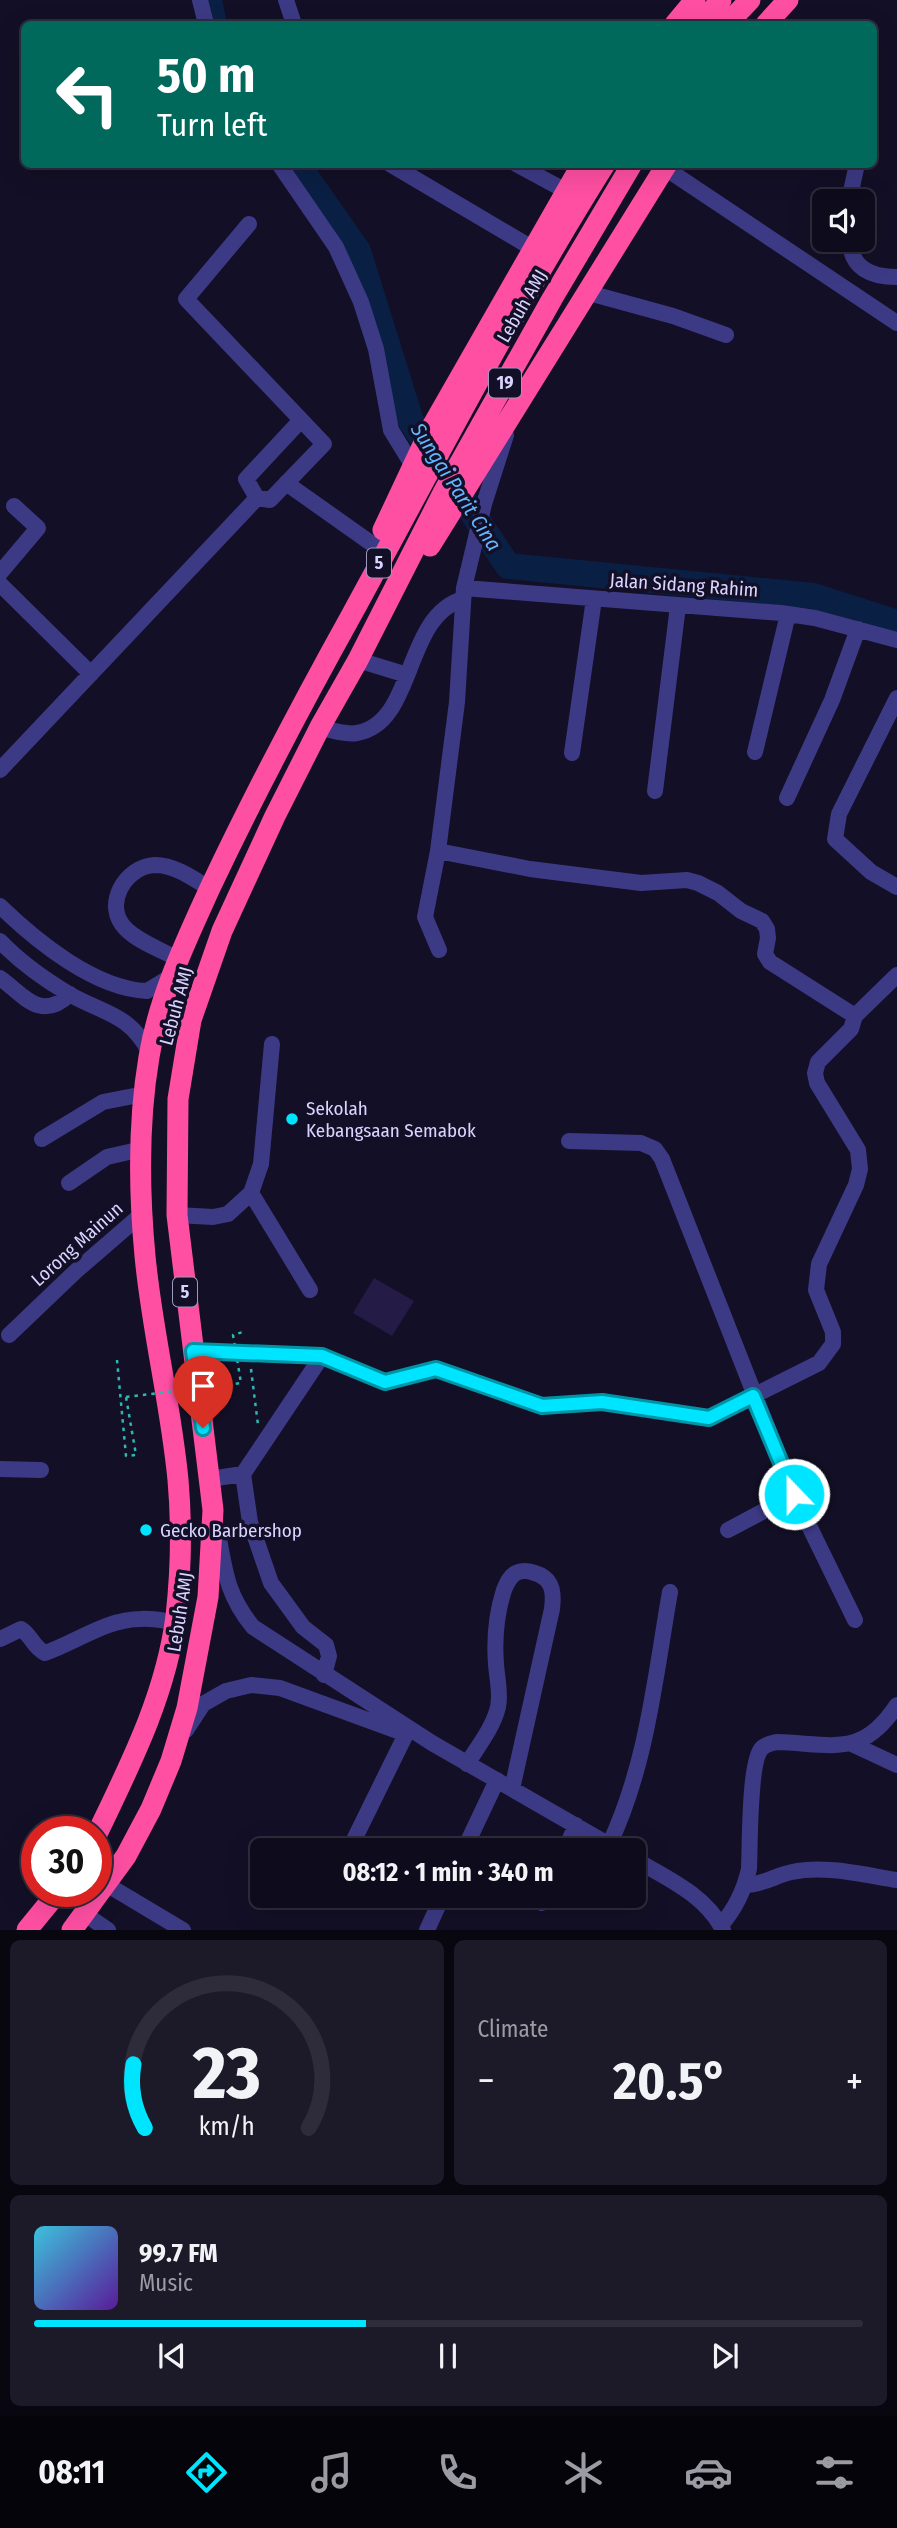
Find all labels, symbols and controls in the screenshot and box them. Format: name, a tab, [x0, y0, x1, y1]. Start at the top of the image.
text: 50 m	[157, 46, 255, 105]
icon: left	[42, 49, 133, 140]
text: Turn left	[157, 106, 267, 144]
map controls	[812, 189, 875, 252]
button: sound	[812, 189, 875, 252]
street label: Lebuh AMJ	[492, 265, 552, 347]
road number: 19	[489, 368, 521, 398]
water label: Sungai Parit Cina	[404, 417, 507, 556]
road number: 5	[367, 548, 391, 578]
street label: Jalan Sidang Rahim	[609, 568, 759, 602]
street label: Lebuh AMJ	[154, 964, 198, 1048]
place label: Sekolah Kebangsaan Semabok	[306, 1097, 476, 1142]
marker: Sekolah Kebangsaan Semabok	[284, 1111, 300, 1127]
street label: Lorong Mainun	[27, 1197, 127, 1291]
road number: 5	[173, 1278, 197, 1307]
pin	[173, 1356, 233, 1428]
icon: arrive	[184, 1367, 222, 1405]
position arrow	[757, 1457, 831, 1531]
place label: Gecko Barbershop	[160, 1519, 302, 1542]
marker: Gecko Barbershop	[138, 1522, 154, 1538]
street label: Lebuh AMJ	[162, 1570, 198, 1654]
speed limit sign: 30	[21, 1816, 112, 1907]
text: 08:12 · 1 min · 340 m	[342, 1857, 554, 1888]
text: Climate	[478, 2015, 548, 2043]
text: 23	[192, 2031, 261, 2118]
text: 20.5°	[613, 2050, 727, 2113]
text: −	[478, 2058, 495, 2104]
text: +	[846, 2058, 863, 2104]
text: km/h	[199, 2112, 255, 2142]
text: 99.7 FM	[139, 2238, 218, 2269]
text: Music	[139, 2269, 193, 2297]
icon: previous	[153, 2337, 191, 2375]
icon: pause	[429, 2337, 467, 2375]
icon: next	[706, 2337, 744, 2375]
icon: directions	[182, 2448, 231, 2497]
icon: music	[307, 2448, 356, 2497]
icon: phone	[433, 2448, 482, 2497]
icon: climate	[559, 2448, 608, 2497]
icon: car	[684, 2448, 733, 2497]
icon: filters	[810, 2448, 859, 2497]
text: 08:11	[38, 2453, 105, 2491]

